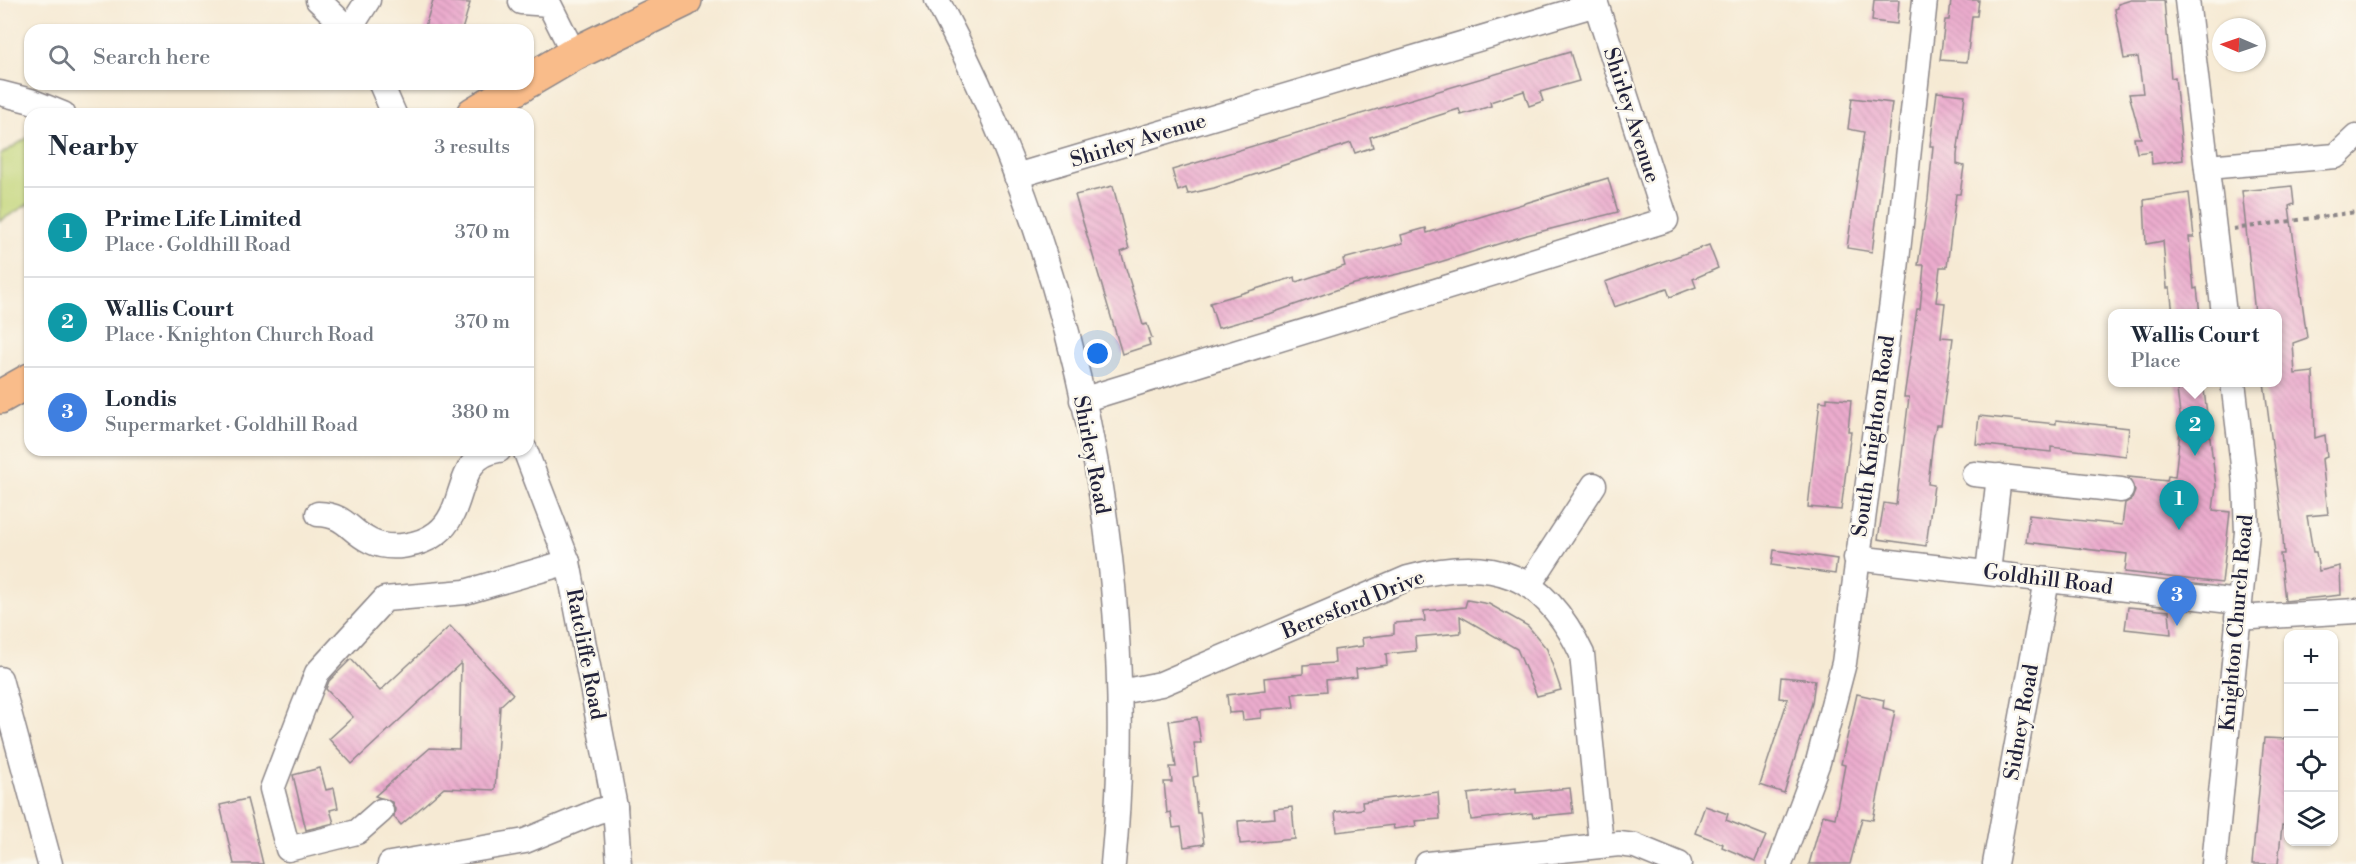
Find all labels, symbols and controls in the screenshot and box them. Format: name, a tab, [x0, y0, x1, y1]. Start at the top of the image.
north arrow	[2212, 18, 2266, 72]
search box	[24, 24, 534, 90]
icon: search	[45, 41, 78, 74]
text: Search here	[93, 44, 210, 71]
street label: Shirley Avenue	[1597, 44, 1665, 186]
street label: Shirley Avenue	[1067, 108, 1209, 174]
text: Nearby	[48, 131, 138, 163]
text: 3 results	[434, 135, 510, 160]
text: Prime Life Limited	[105, 206, 302, 233]
text: 1	[63, 220, 72, 245]
text: 370 m	[455, 220, 510, 245]
text: Place · Goldhill Road	[105, 233, 291, 258]
text: Wallis Court	[105, 296, 234, 323]
popup	[2108, 309, 2282, 387]
text: 2	[61, 310, 74, 335]
text: 370 m	[455, 310, 510, 335]
text: Wallis Court	[2131, 322, 2259, 349]
text: Place · Knighton Church Road	[105, 323, 374, 348]
street label: South Knighton Road	[1847, 334, 1901, 538]
your location	[1083, 339, 1112, 368]
text: Place	[2131, 349, 2181, 374]
text: Londis	[105, 386, 177, 413]
street label: Shirley Road	[1067, 394, 1115, 517]
text: 3	[61, 400, 74, 425]
text: 380 m	[452, 400, 510, 425]
pin: 2	[2176, 406, 2214, 456]
text: Supermarket · Goldhill Road	[105, 413, 358, 438]
pin: 1	[2160, 480, 2198, 530]
street label: Knighton Church Road	[2215, 513, 2259, 733]
street label: Goldhill Road	[1982, 559, 2114, 601]
street label: Beresford Drive	[1277, 564, 1429, 646]
pin: 3	[2158, 576, 2196, 626]
street label: Ratcliffe Road	[560, 586, 610, 722]
map controls	[2284, 630, 2338, 846]
button: +	[2284, 630, 2338, 684]
street label: Sidney Road	[1999, 662, 2045, 782]
button: −	[2284, 684, 2338, 738]
button: locate	[2284, 738, 2338, 792]
button: layers	[2284, 792, 2338, 846]

